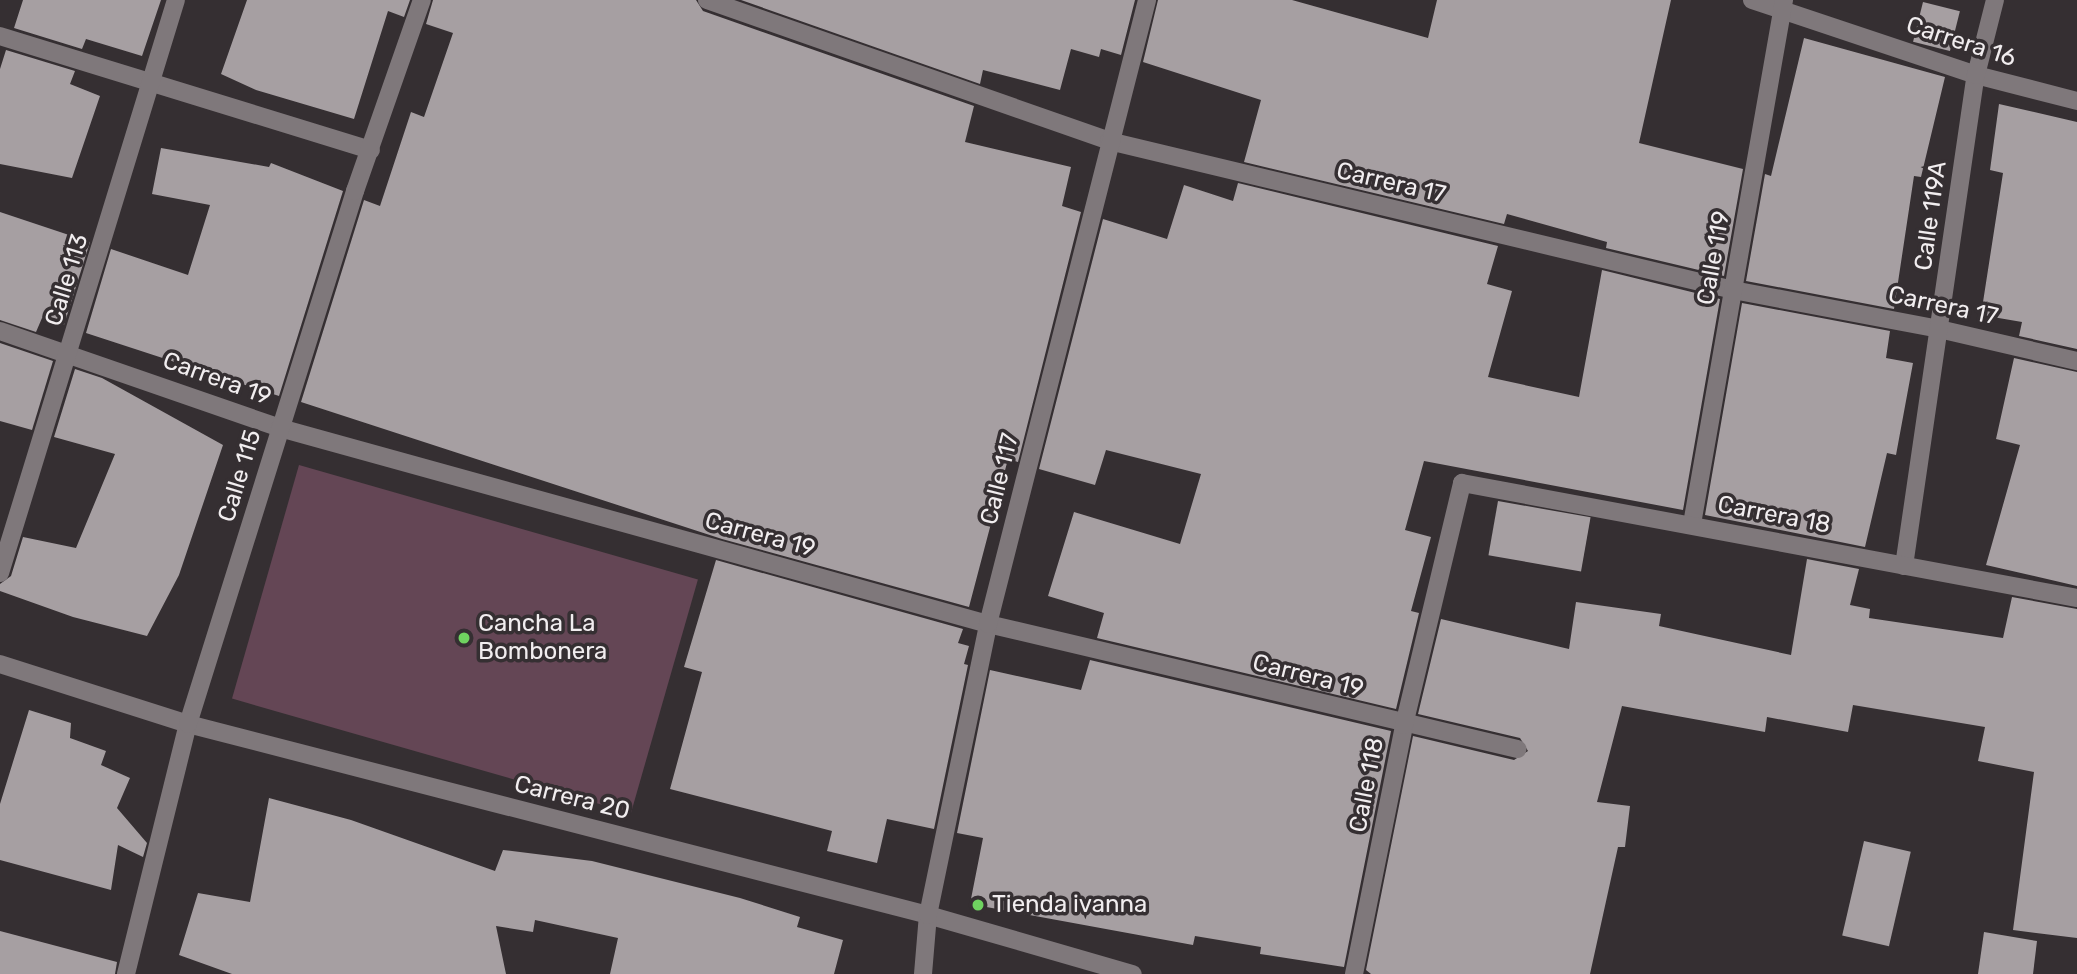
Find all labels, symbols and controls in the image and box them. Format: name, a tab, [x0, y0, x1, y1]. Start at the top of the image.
street label: Carrera 16	[1903, 11, 2019, 73]
street label: Carrera 17	[1334, 156, 1448, 210]
street label: Calle 119A	[1909, 159, 1953, 273]
street label: Calle 119	[1692, 209, 1736, 307]
street label: Calle 113	[39, 230, 95, 330]
street label: Carrera 17	[1886, 280, 2000, 332]
street label: Carrera 19	[159, 346, 275, 412]
street label: Calle 115	[212, 426, 268, 526]
street label: Calle 117	[975, 430, 1025, 528]
street label: Carrera 18	[1715, 490, 1833, 540]
street label: Carrera 19	[702, 506, 818, 564]
place label: Cancha La Bombonera	[478, 610, 607, 666]
marker: Cancha La Bombonera	[456, 630, 472, 646]
street label: Carrera 19	[1250, 648, 1366, 704]
street label: Calle 118	[1344, 735, 1390, 835]
street label: Carrera 20	[511, 770, 633, 826]
place label: Tienda ivanna	[992, 891, 1147, 919]
marker: Tienda ivanna	[970, 897, 986, 913]

